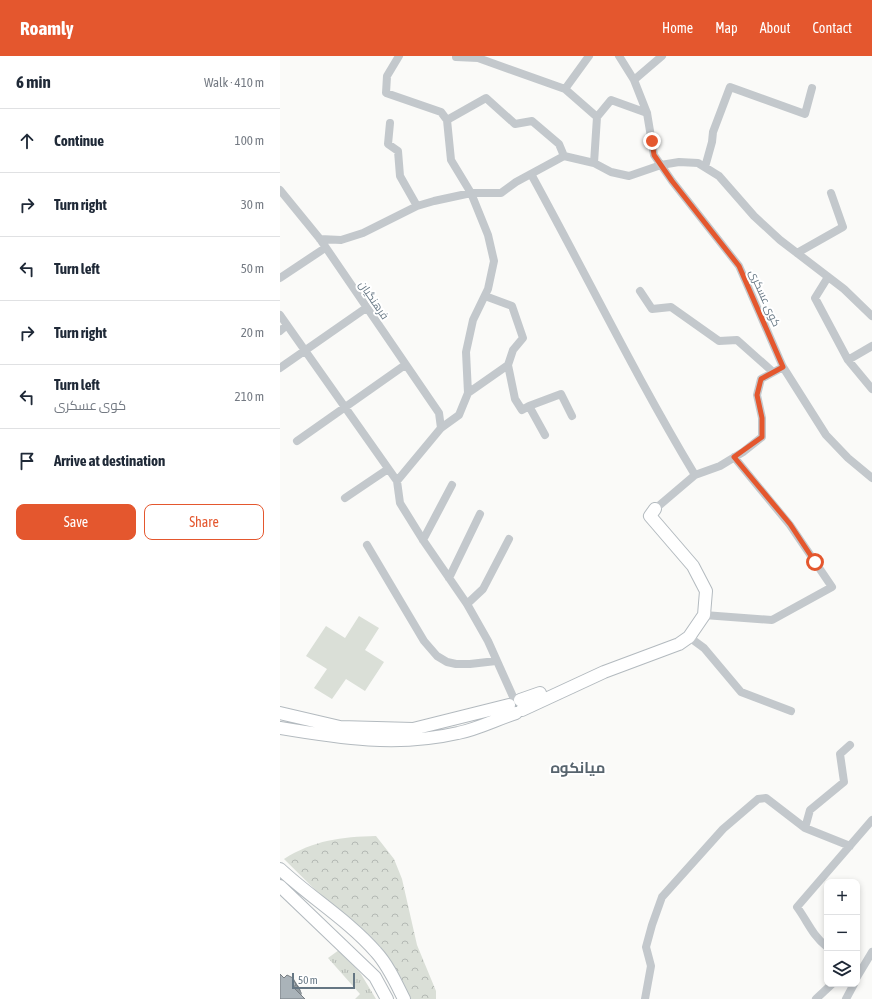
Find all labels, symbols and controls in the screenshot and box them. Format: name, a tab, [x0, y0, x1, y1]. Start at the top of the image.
text: Roamly	[20, 17, 74, 39]
text: Home	[662, 20, 693, 36]
text: Map	[715, 20, 738, 36]
text: About	[760, 20, 791, 36]
text: Contact	[813, 20, 852, 36]
text: 6 min	[16, 72, 51, 92]
text: Walk · 410 m	[204, 75, 264, 90]
icon: ahead	[16, 130, 38, 152]
text: Continue	[54, 132, 104, 149]
route end	[643, 132, 661, 150]
text: 100 m	[235, 133, 264, 148]
icon: right	[16, 194, 38, 216]
text: Turn right	[54, 196, 107, 213]
text: 30 m	[241, 197, 264, 212]
icon: left	[16, 258, 38, 280]
text: Turn left	[54, 260, 100, 277]
text: 50 m	[241, 261, 264, 276]
street label: کوی عسکری	[746, 268, 783, 329]
street label: فرهنگیان	[356, 279, 391, 322]
icon: right	[16, 322, 38, 344]
text: Turn right	[54, 324, 107, 341]
text: 20 m	[241, 325, 264, 340]
text: Turn left	[54, 376, 100, 393]
icon: left	[16, 386, 38, 408]
text: 210 m	[235, 389, 264, 404]
text: کوی عسکری	[54, 398, 126, 413]
icon: arrive	[16, 450, 38, 472]
text: Arrive at destination	[54, 452, 165, 469]
button: Save	[16, 504, 136, 540]
button: Share	[144, 504, 264, 540]
route start	[806, 553, 824, 571]
district label: میانکوه	[550, 759, 606, 777]
map controls	[824, 879, 860, 987]
button: +	[824, 879, 860, 915]
button: −	[824, 915, 860, 951]
button: layers	[824, 951, 860, 987]
scale bar	[292, 971, 355, 990]
text: 50 m	[298, 974, 318, 986]

